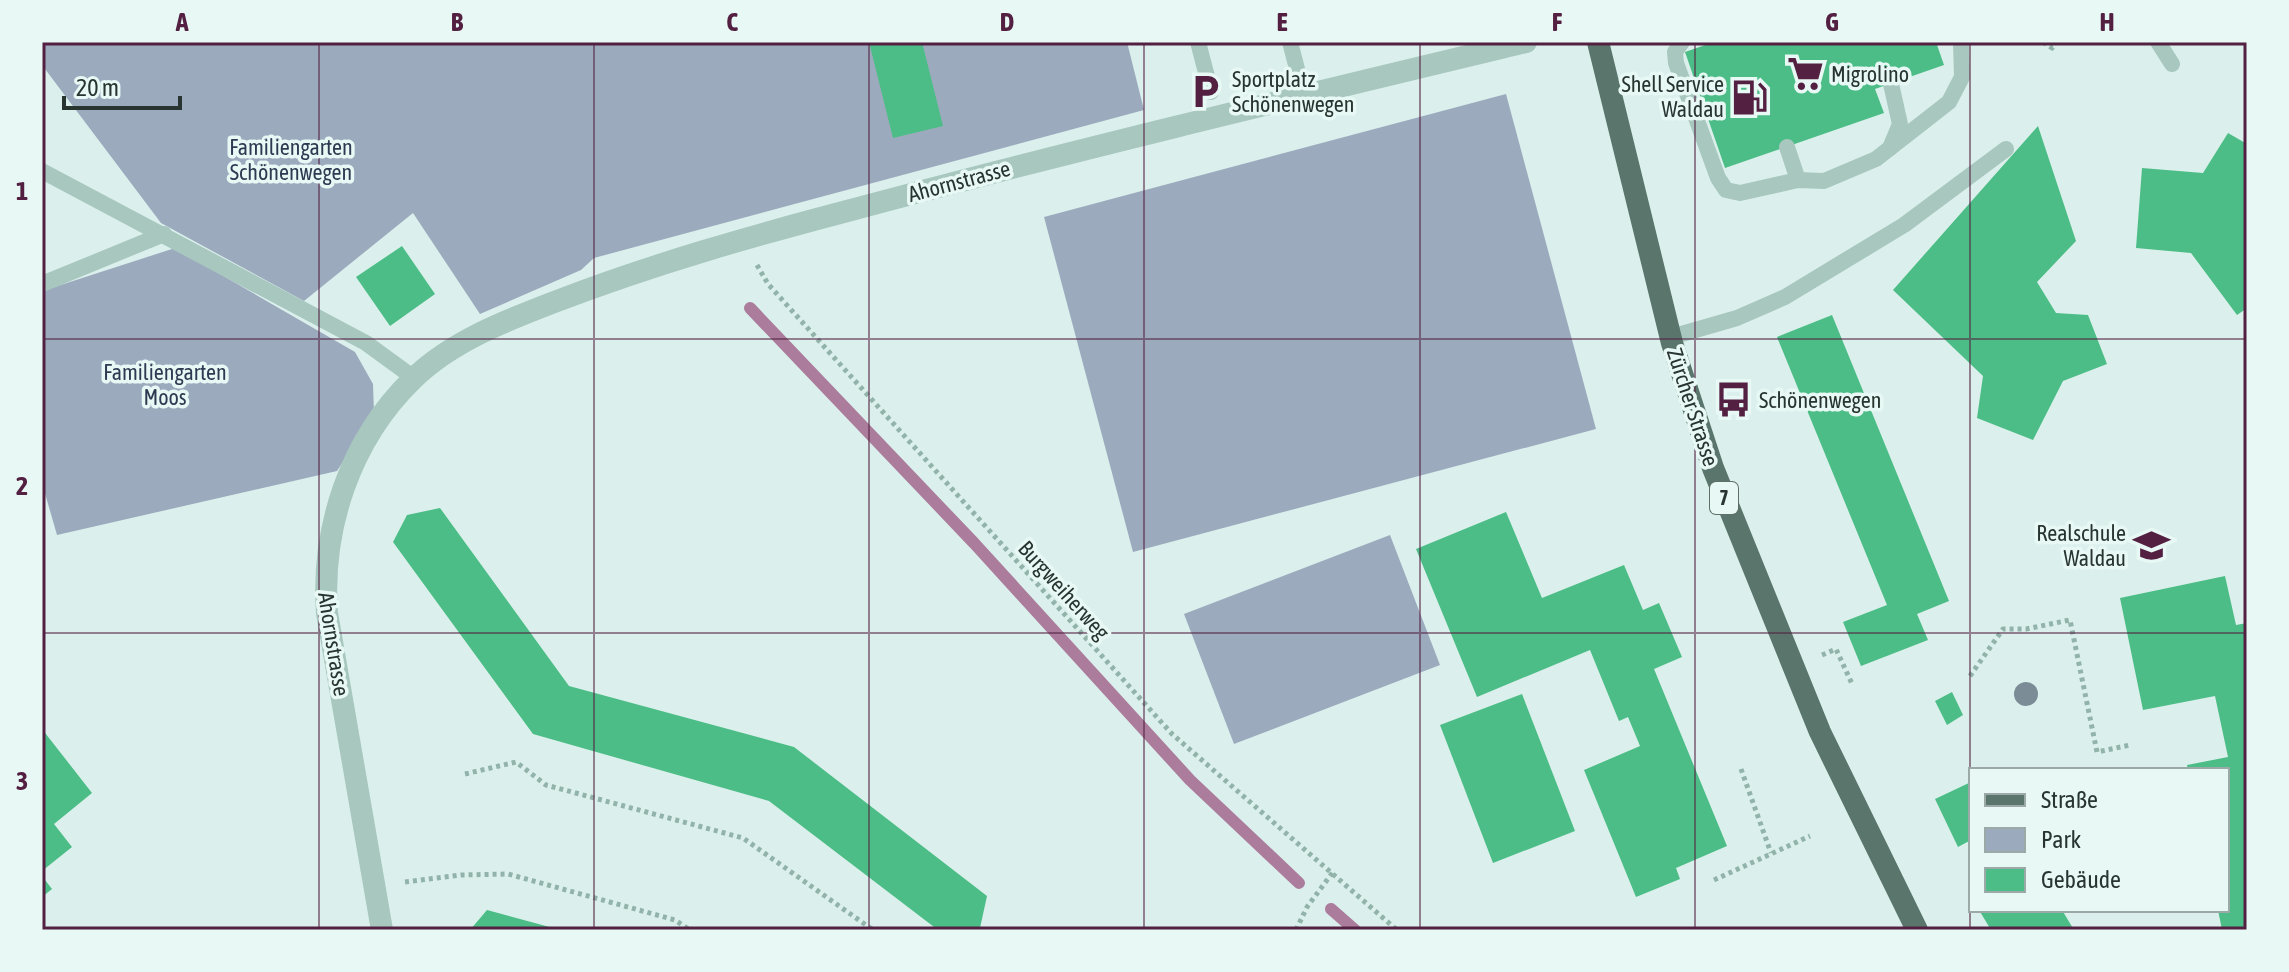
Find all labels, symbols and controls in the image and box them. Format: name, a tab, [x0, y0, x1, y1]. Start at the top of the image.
text: A	[175, 7, 189, 37]
text: B	[451, 7, 464, 37]
text: C	[726, 7, 738, 37]
text: D	[1000, 7, 1014, 37]
text: E	[1276, 7, 1288, 37]
text: F	[1552, 7, 1563, 37]
text: G	[1825, 7, 1839, 37]
text: H	[2099, 7, 2115, 37]
supermarket icon: Migrolino	[1786, 55, 1824, 93]
scale bar	[64, 60, 180, 110]
place label: Migrolino	[1831, 61, 1909, 87]
place label: Sportplatz Schönenwegen	[1232, 66, 1354, 117]
place label: Shell Service Waldau	[1621, 71, 1724, 122]
parking icon: Sportplatz Schönenwegen	[1187, 73, 1225, 111]
text: 20 m	[76, 74, 119, 101]
fuel station icon: Shell Service Waldau	[1731, 78, 1769, 116]
park label: Familiengarten Schönenwegen	[229, 134, 353, 185]
street label: Ahornstrasse	[905, 155, 1013, 207]
text: 1	[16, 176, 28, 206]
street label: Zürcher Strasse	[1662, 345, 1724, 469]
park label: Familiengarten Moos	[103, 359, 227, 410]
bus stop icon: Schönenwegen	[1714, 381, 1752, 419]
place label: Schönenwegen	[1759, 387, 1881, 413]
text: 2	[16, 471, 28, 501]
road number: 7	[1710, 482, 1738, 514]
place label: Realschule Waldau	[2036, 520, 2126, 571]
school or university icon: Realschule Waldau	[2133, 527, 2171, 565]
street label: Burgweiherweg	[1013, 535, 1115, 645]
street label: Ahornstrasse	[313, 590, 355, 698]
text: 3	[16, 766, 28, 796]
legend	[1969, 768, 2229, 912]
text: Straße	[2041, 786, 2098, 813]
text: Park	[2041, 826, 2082, 853]
text: Gebäude	[2041, 866, 2121, 893]

